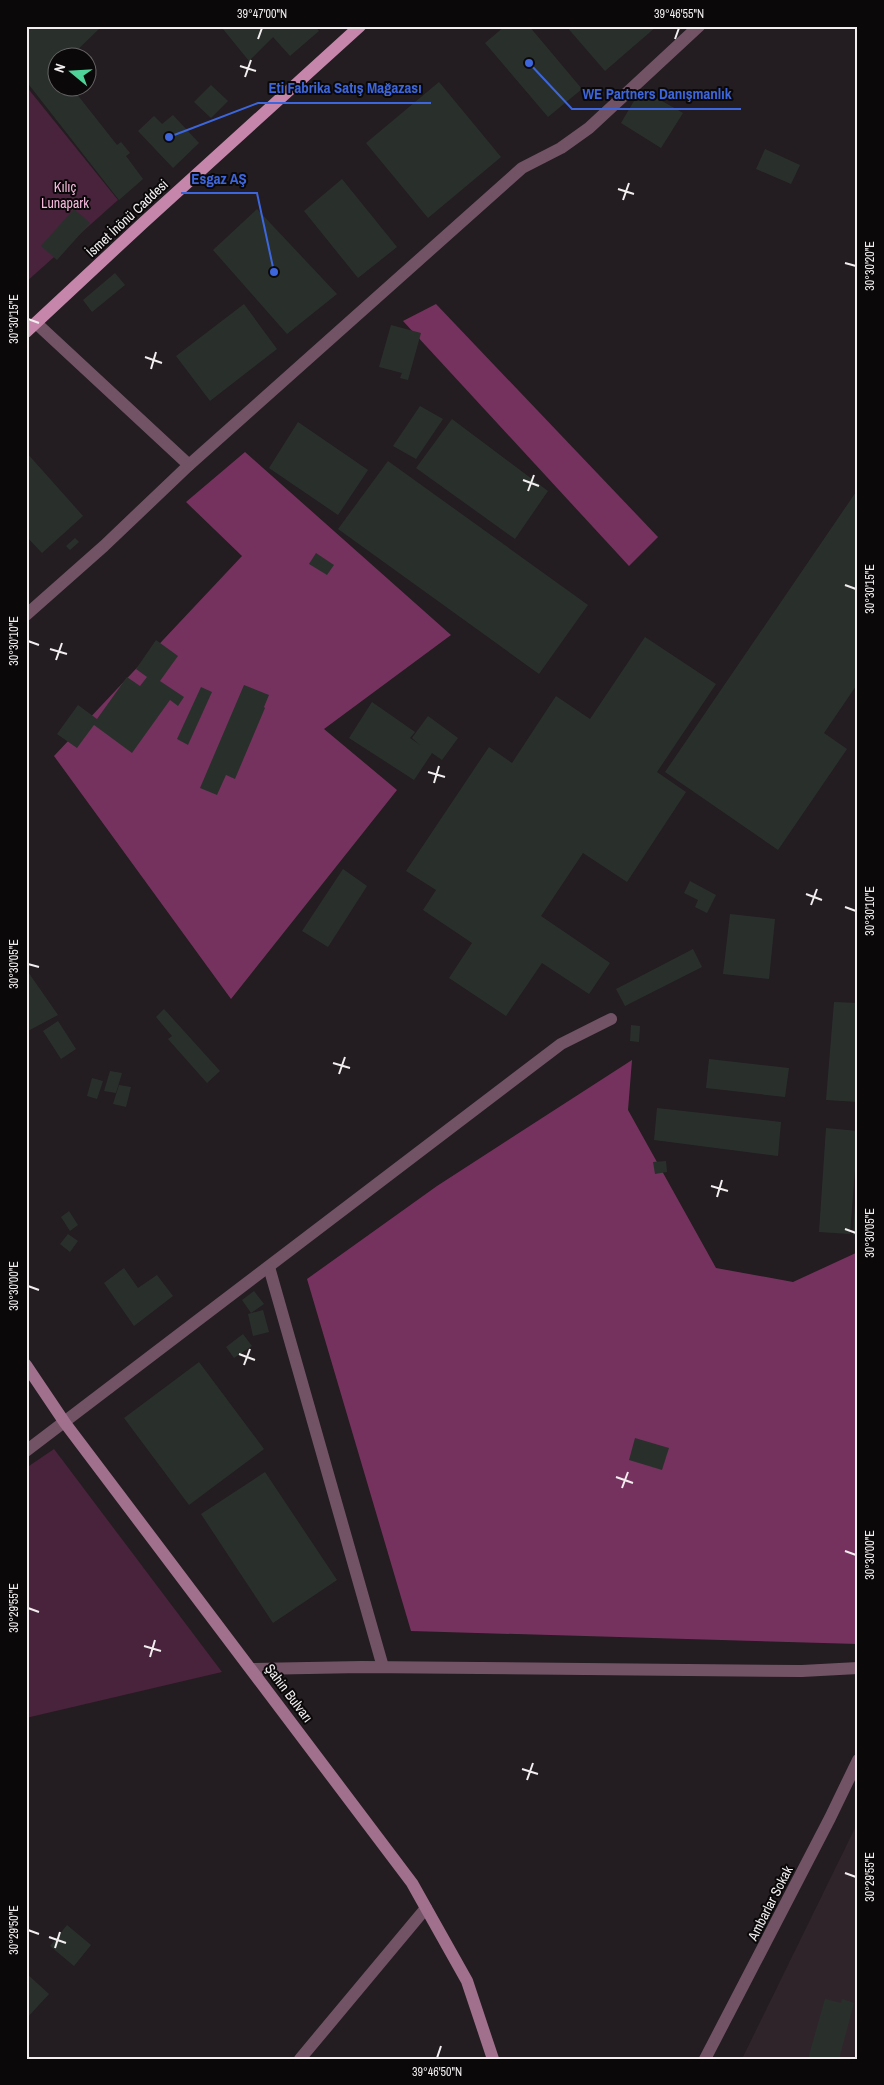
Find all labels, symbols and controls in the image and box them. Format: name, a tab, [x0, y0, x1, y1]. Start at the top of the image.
text: 39°47'00"N	[237, 6, 287, 22]
text: 39°46'55"N	[654, 6, 704, 22]
north arrow	[48, 48, 98, 98]
text: N	[50, 61, 69, 75]
callout: Eti Fabrika Satış Mağazası	[258, 73, 431, 103]
text: Eti Fabrika Satış Mağazası	[268, 77, 422, 98]
callout: WE Partners Danışmanlık	[572, 79, 741, 109]
text: WE Partners Danışmanlık	[582, 83, 732, 104]
callout: Esgaz AŞ	[181, 163, 257, 193]
text: Esgaz AŞ	[191, 168, 247, 189]
street label: İsmet İnönü Caddesi	[82, 175, 172, 261]
park label: Kılıç Lunapark	[41, 178, 89, 212]
text: 30°30'20"E	[862, 241, 878, 291]
text: 30°30'15"E	[6, 294, 22, 344]
text: 30°30'15"E	[862, 564, 878, 614]
text: 30°30'10"E	[6, 616, 22, 666]
text: 30°30'10"E	[862, 886, 878, 936]
text: 30°30'05"E	[6, 939, 22, 989]
text: 30°30'05"E	[862, 1208, 878, 1258]
text: 30°30'00"E	[6, 1261, 22, 1311]
text: 30°30'00"E	[862, 1530, 878, 1580]
text: 30°29'55"E	[6, 1583, 22, 1633]
street label: Şahin Bulvarı	[261, 1660, 317, 1726]
text: 30°29'55"E	[862, 1852, 878, 1902]
street label: Ambarlar Sokak	[743, 1862, 797, 1944]
text: 30°29'50"E	[6, 1905, 22, 1955]
text: 39°46'50"N	[412, 2064, 462, 2080]

